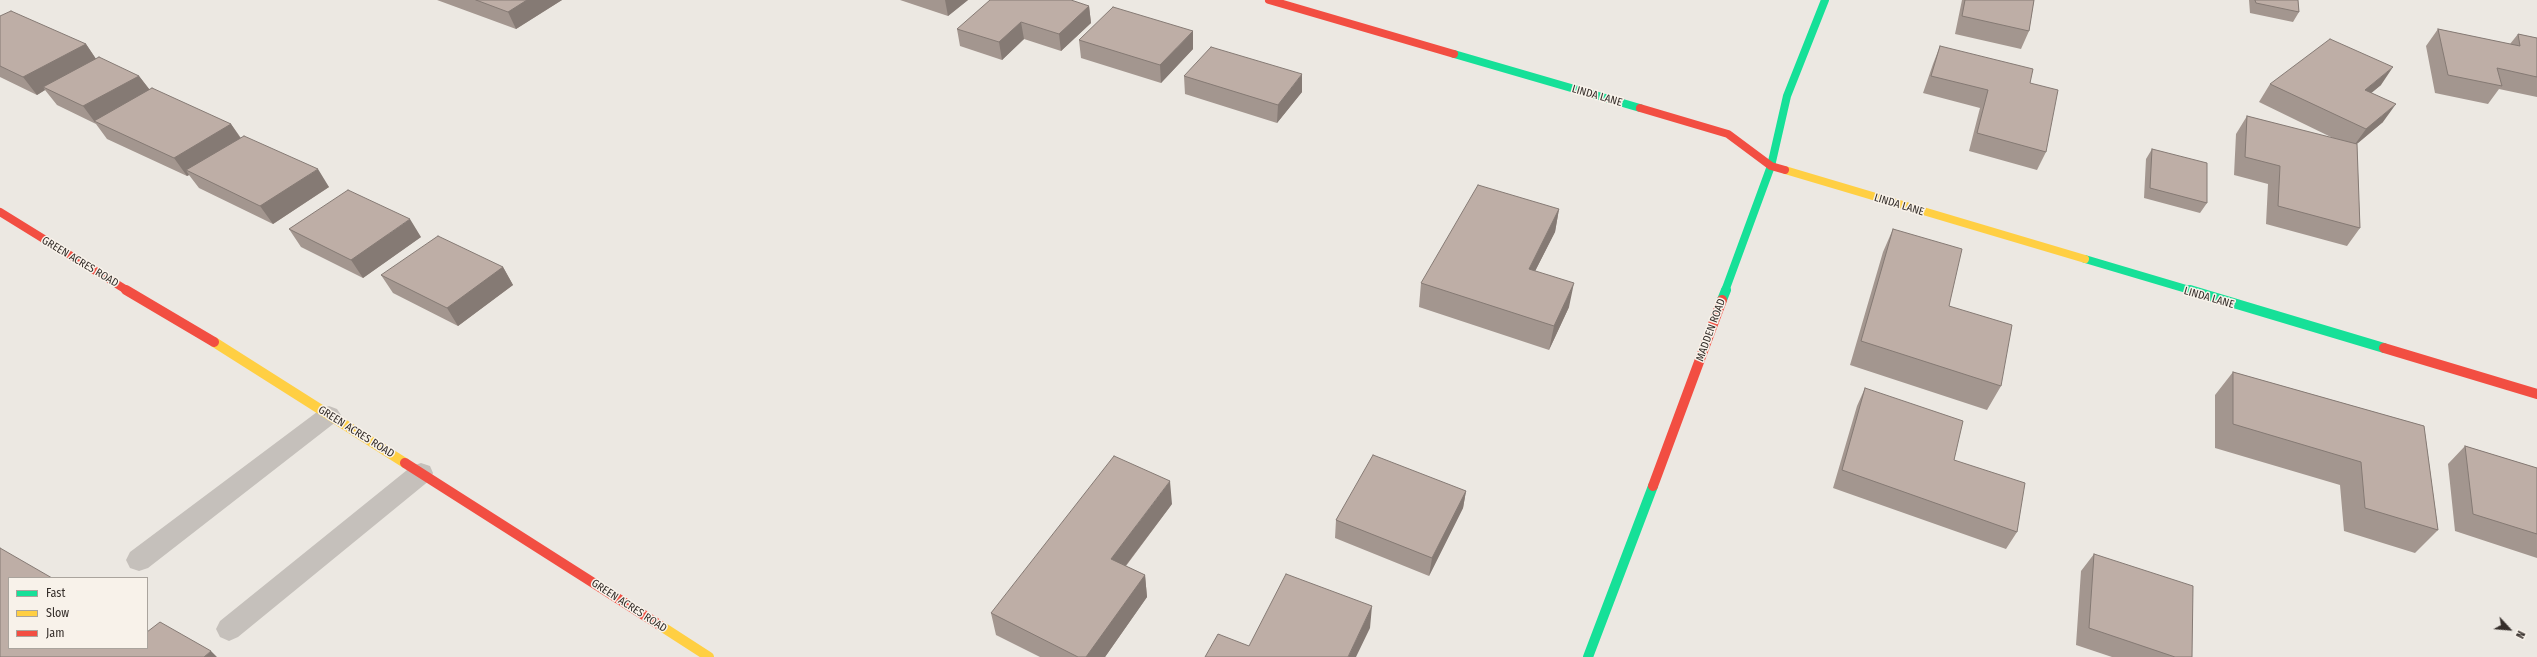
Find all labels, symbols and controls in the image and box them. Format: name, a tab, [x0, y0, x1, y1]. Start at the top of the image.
street label: LINDA LANE	[1570, 83, 1624, 109]
street label: LINDA LANE	[1872, 191, 1926, 219]
street label: GREEN ACRES ROAD	[39, 234, 121, 290]
street label: LINDA LANE	[2182, 285, 2236, 311]
street label: MADDEN ROAD	[1694, 297, 1728, 363]
street label: GREEN ACRES ROAD	[316, 403, 396, 461]
legend	[8, 577, 148, 649]
street label: GREEN ACRES ROAD	[589, 577, 669, 635]
text: Fast	[46, 586, 65, 600]
text: Slow	[46, 606, 69, 620]
north arrow	[2489, 609, 2529, 649]
text: Jam	[46, 626, 64, 640]
text: N	[2513, 629, 2528, 640]

